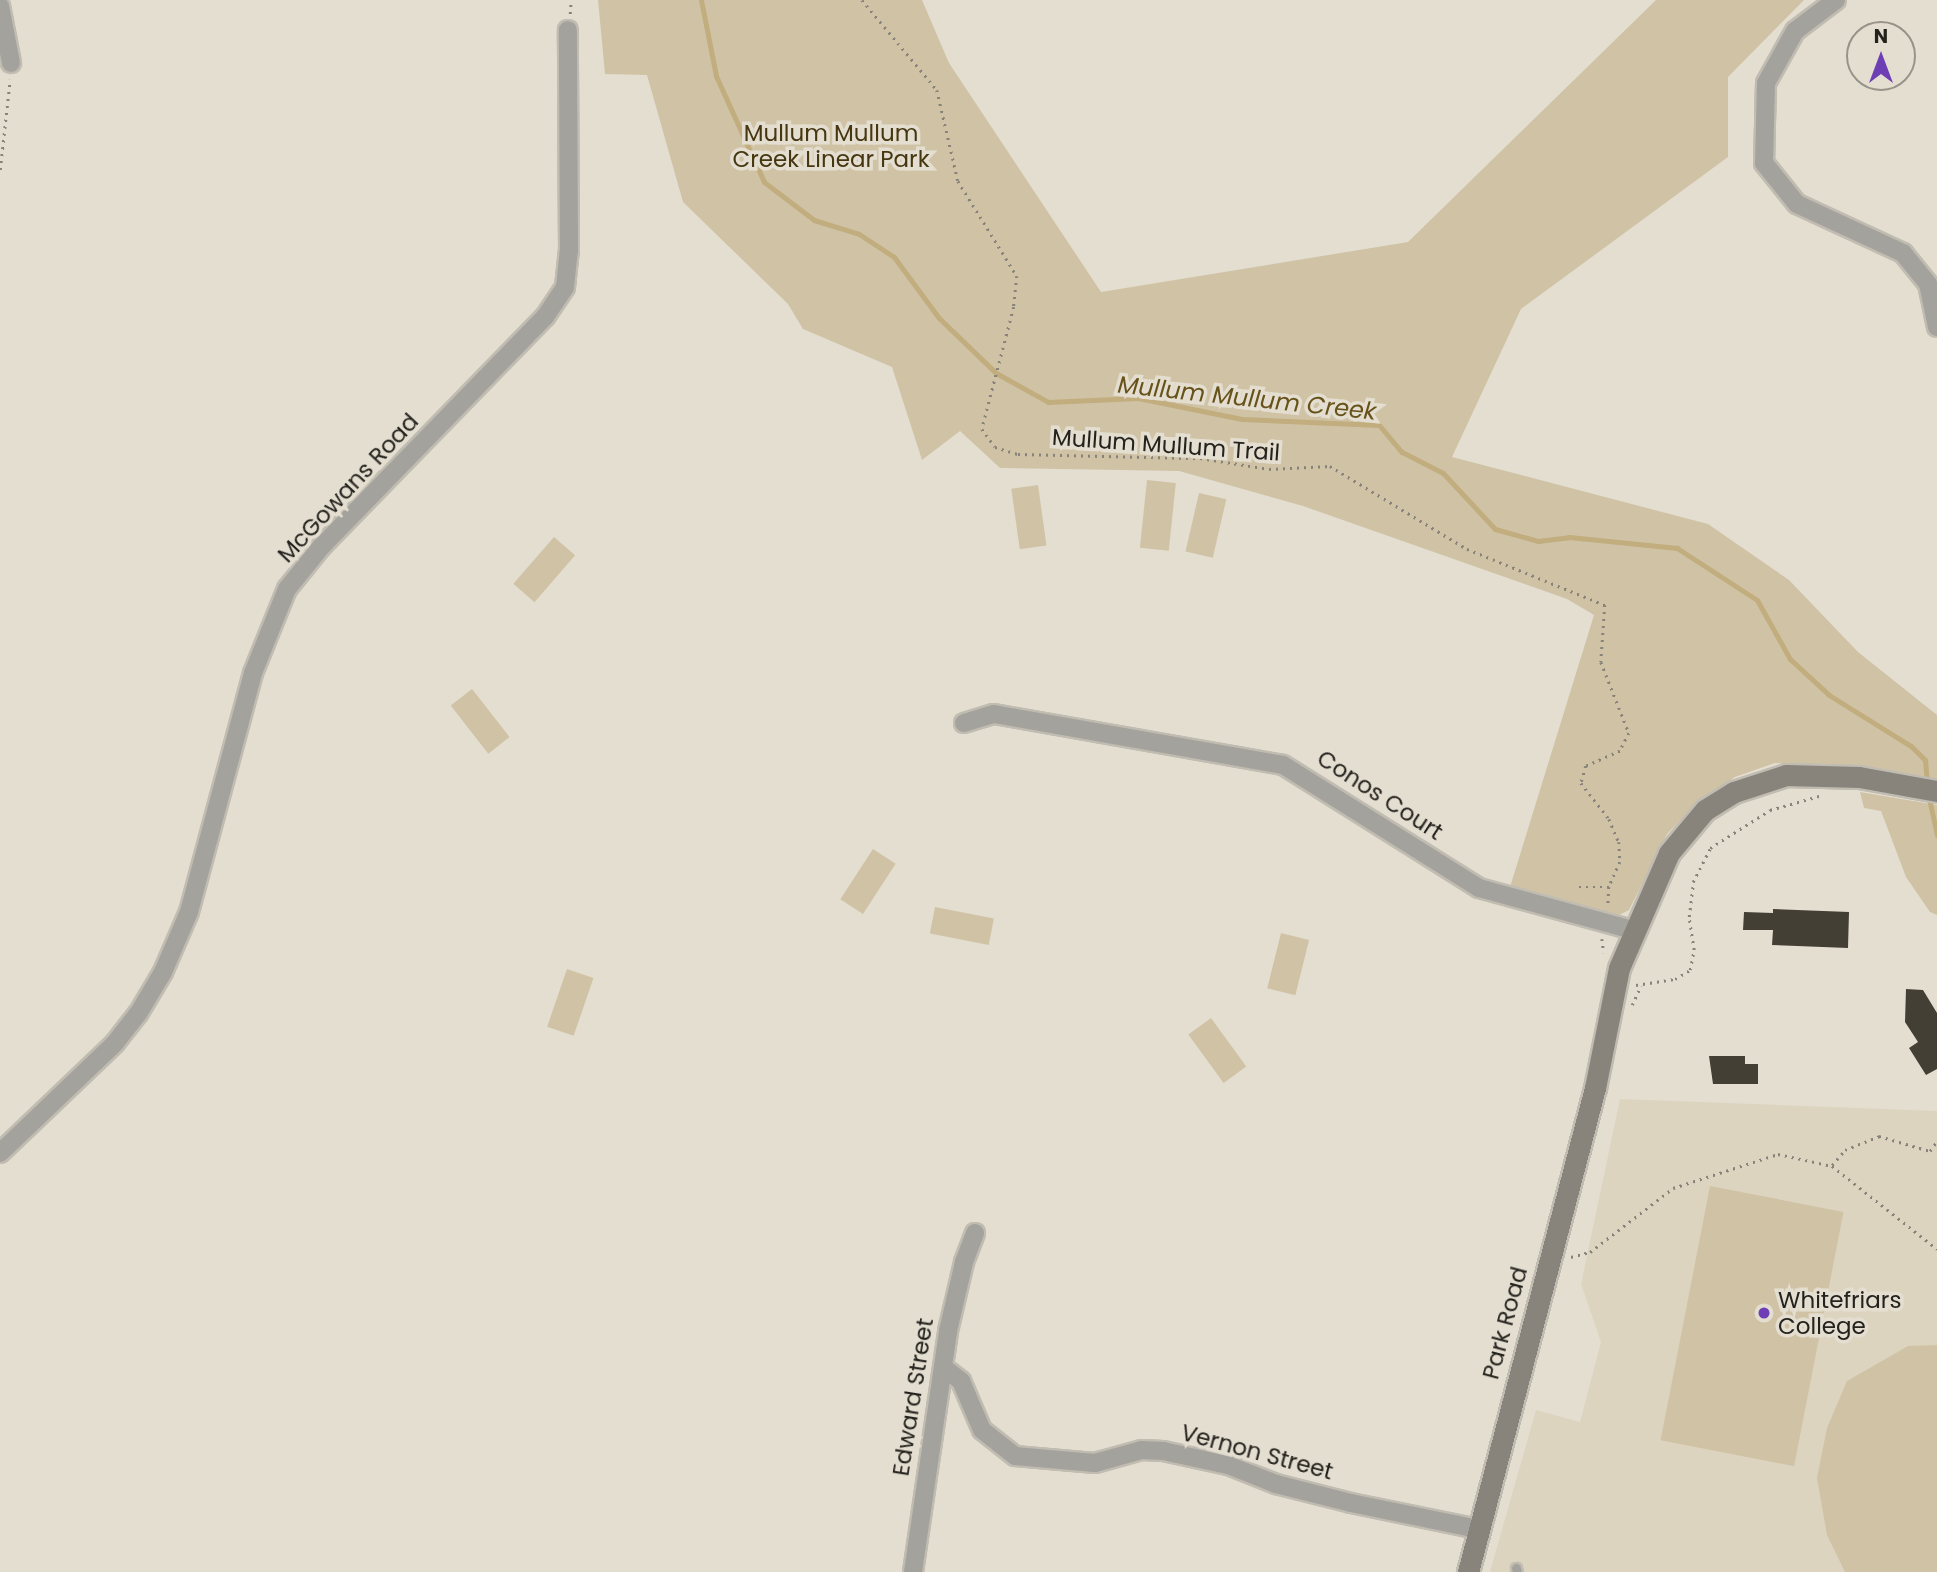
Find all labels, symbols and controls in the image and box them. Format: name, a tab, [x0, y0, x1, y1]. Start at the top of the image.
north arrow	[1846, 21, 1916, 91]
text: N	[1874, 23, 1888, 50]
park label: Mullum Mullum Creek Linear Park	[733, 119, 929, 173]
water label: Mullum Mullum Creek	[1116, 370, 1378, 426]
street label: McGowans Road	[272, 408, 424, 568]
street label: Mullum Mullum Trail	[1051, 423, 1281, 467]
street label: Conos Court	[1312, 744, 1448, 846]
street label: Park Road	[1477, 1264, 1533, 1382]
place label: Whitefriars College	[1778, 1286, 1901, 1340]
marker: Whitefriars College	[1756, 1305, 1772, 1321]
street label: Edward Street	[887, 1316, 939, 1478]
street label: Vernon Street	[1178, 1418, 1336, 1486]

